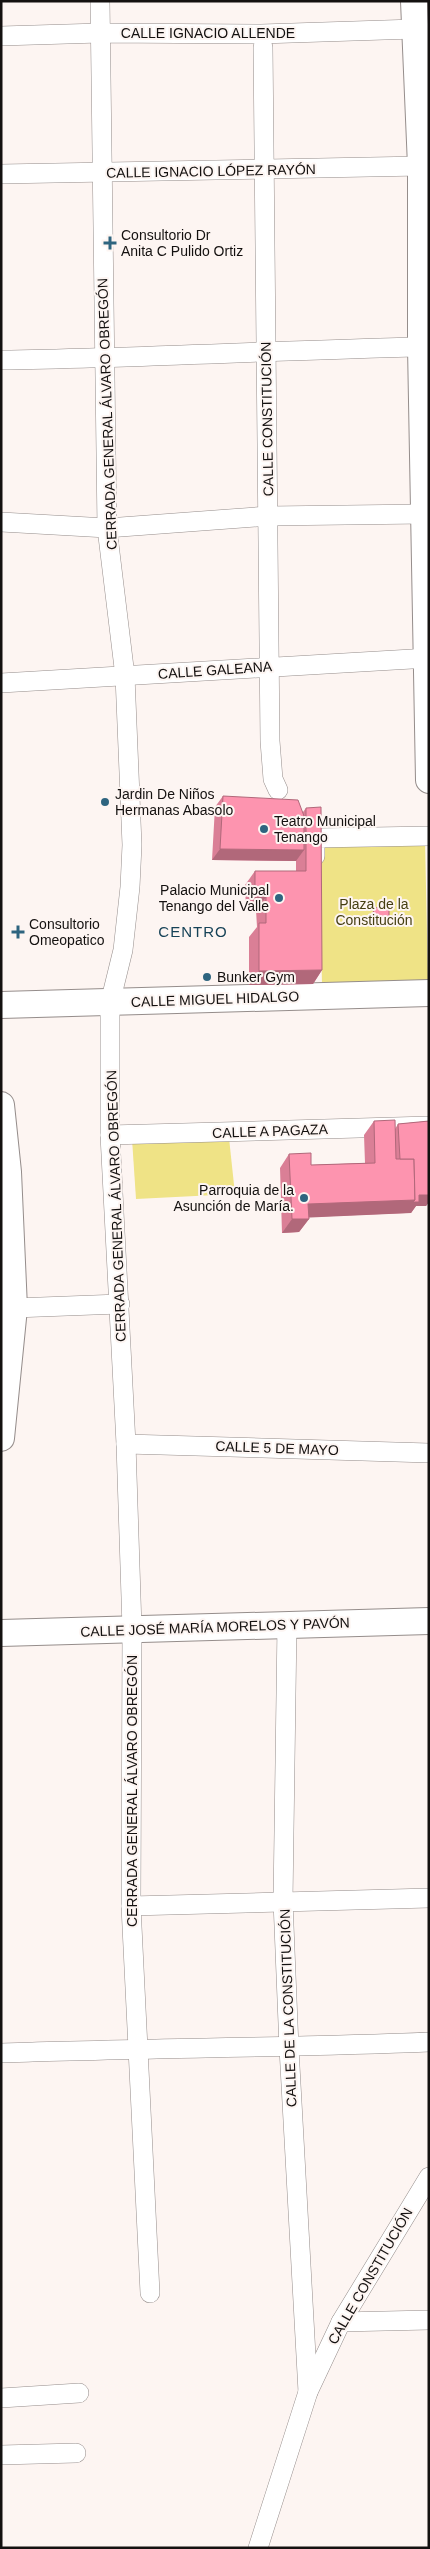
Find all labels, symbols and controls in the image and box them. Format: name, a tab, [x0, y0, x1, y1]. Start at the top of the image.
street label: CALLE IGNACIO ALLENDE	[121, 25, 295, 41]
street label: CALLE IGNACIO LÓPEZ RAYÓN	[106, 161, 316, 181]
place label: Consultorio Dr Anita C Pulido Ortiz	[121, 227, 243, 259]
marker: Consultorio Dr Anita C Pulido Ortiz	[103, 236, 117, 250]
street label: CERRADA GENERAL ÁLVARO OBREGÓN	[94, 278, 120, 550]
street label: CALLE CONSTITUCIÓN	[258, 341, 276, 497]
street label: CALLE GALEANA	[157, 658, 273, 682]
place label: Jardin De Niños Hermanas Abasolo	[115, 786, 234, 818]
marker: Jardin De Niños Hermanas Abasolo	[99, 796, 111, 808]
place label: Teatro Municipal Tenango	[274, 813, 376, 845]
marker: Teatro Municipal Tenango	[258, 823, 270, 835]
place label: Palacio Municipal Tenango del Valle	[159, 882, 269, 914]
marker: Palacio Municipal Tenango del Valle	[273, 892, 285, 904]
park label: Plaza de la Constitución	[335, 896, 413, 928]
place label: Consultorio Omeopatico	[29, 916, 105, 948]
district label: CENTRO	[158, 923, 228, 940]
marker: Consultorio Omeopatico	[11, 925, 25, 939]
place label: Bunker Gym	[217, 969, 295, 985]
marker: Bunker Gym	[201, 971, 213, 983]
street label: CALLE MIGUEL HIDALGO	[131, 988, 299, 1010]
street label: CERRADA GENERAL ÁLVARO OBREGÓN	[103, 1070, 129, 1342]
street label: CALLE A PAGAZA	[212, 1121, 329, 1141]
place label: Parroquia de la Asunción de María.	[173, 1182, 294, 1214]
marker: Parroquia de la Asunción de María.	[298, 1192, 310, 1204]
street label: CALLE 5 DE MAYO	[215, 1438, 339, 1458]
street label: CALLE JOSÉ MARÍA MORELOS Y PAVÓN	[80, 1614, 350, 1640]
street label: CERRADA GENERAL ÁLVARO OBREGÓN	[124, 1655, 140, 1927]
street label: CALLE DE LA CONSTITUCIÓN	[277, 1909, 299, 2107]
street label: CALLE CONSTITUCIÓN	[324, 2205, 416, 2347]

